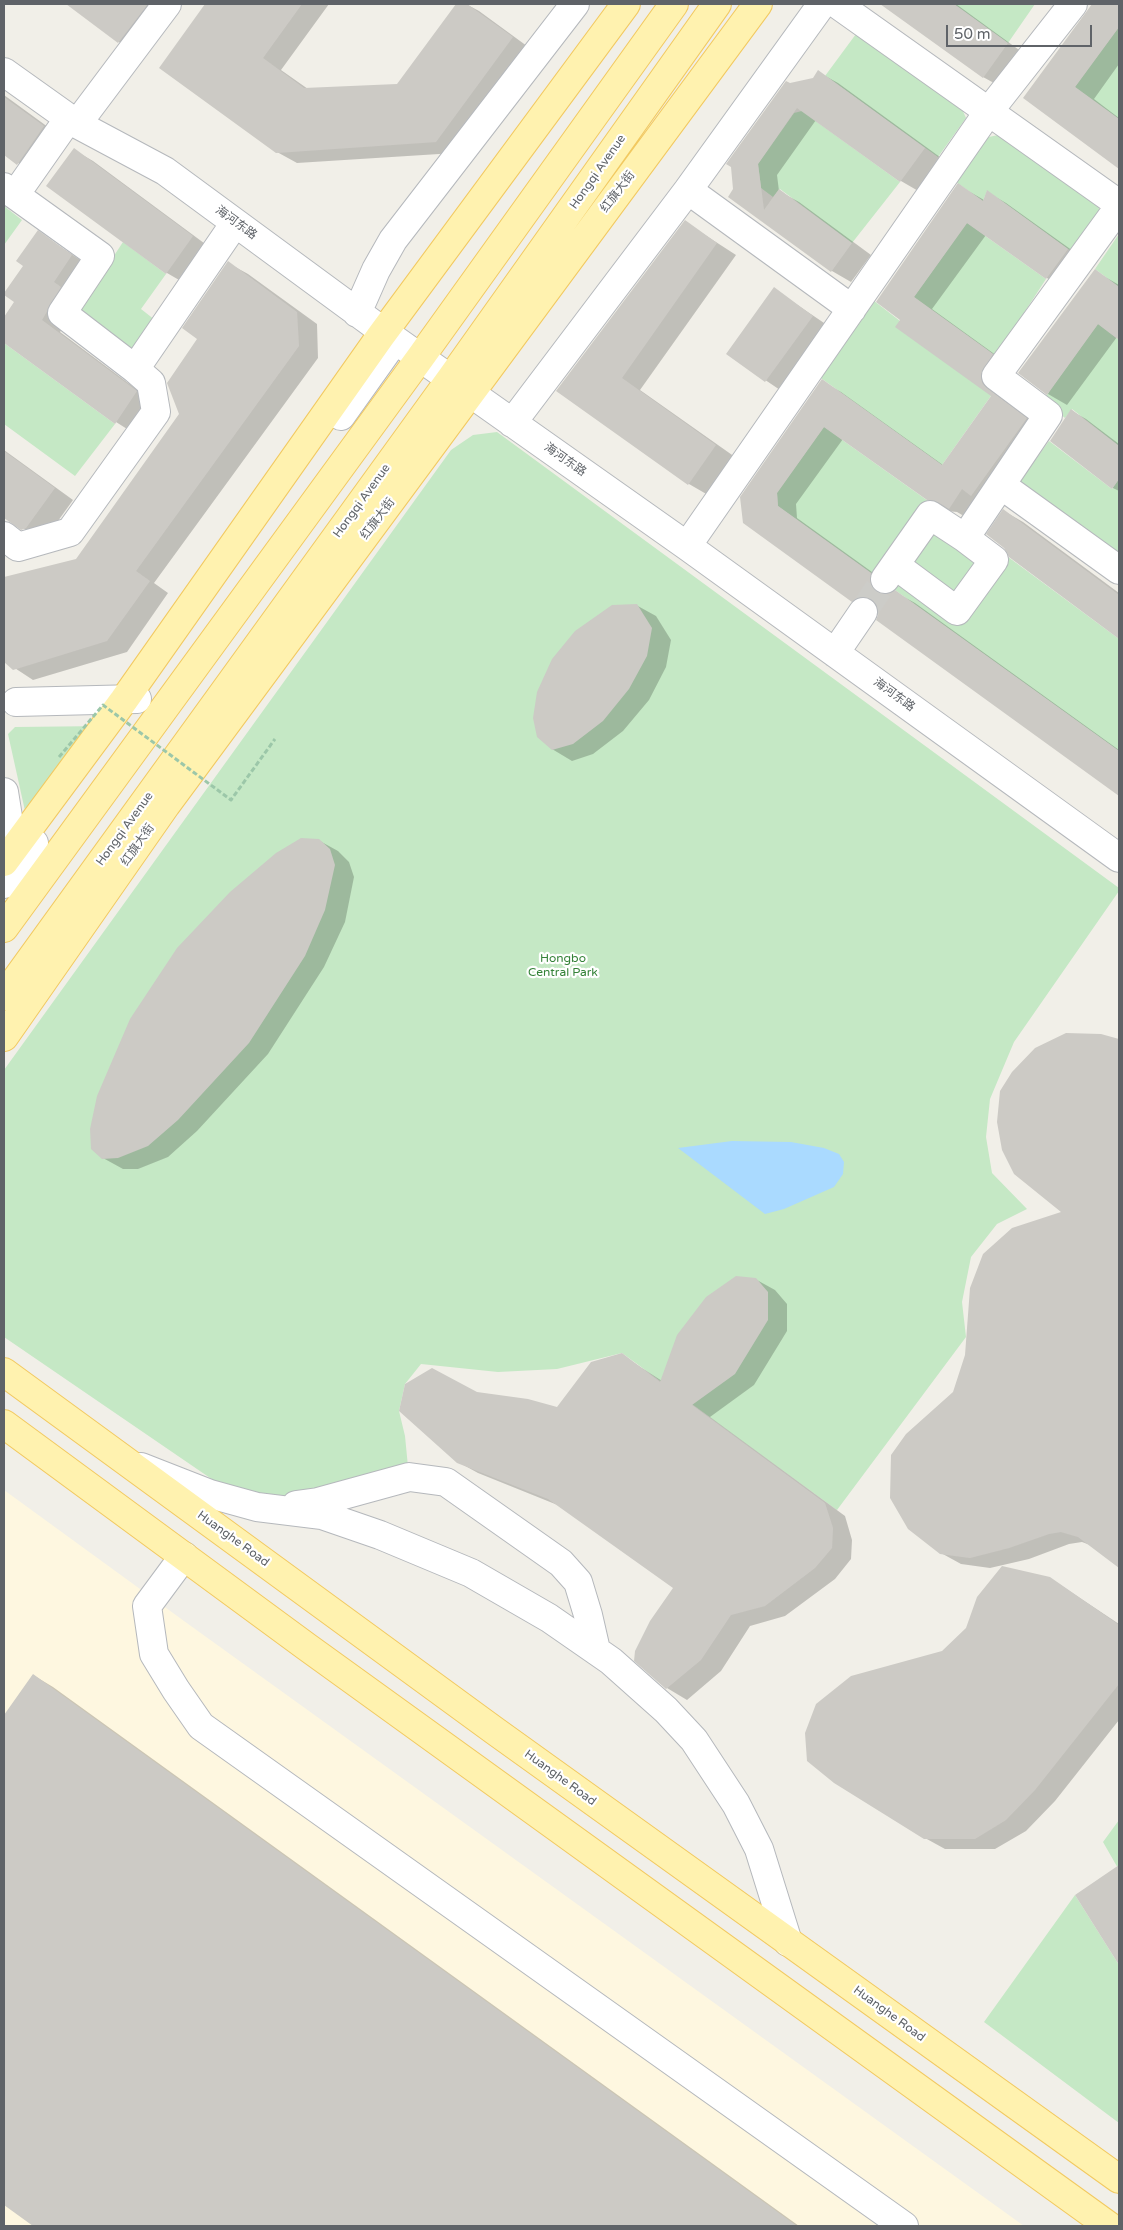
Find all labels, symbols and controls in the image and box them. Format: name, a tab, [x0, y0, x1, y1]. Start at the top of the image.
scale bar	[948, 15, 1094, 47]
text: 50 m	[954, 25, 991, 43]
street label: Hongqi Avenue	[567, 132, 629, 212]
street label: 红旗大街	[598, 168, 638, 216]
street label: 海河东路	[212, 203, 260, 243]
street label: 海河东路	[541, 440, 589, 480]
street label: Hongqi Avenue	[330, 461, 394, 541]
street label: 红旗大街	[358, 495, 398, 543]
street label: 海河东路	[870, 675, 918, 715]
street label: Hongqi Avenue	[93, 789, 157, 869]
street label: 红旗大街	[118, 821, 158, 869]
park label: Hongbo Central Park	[528, 952, 598, 980]
street label: Huanghe Road	[194, 1508, 272, 1570]
street label: Huanghe Road	[521, 1747, 599, 1809]
street label: Huanghe Road	[850, 1983, 928, 2045]

